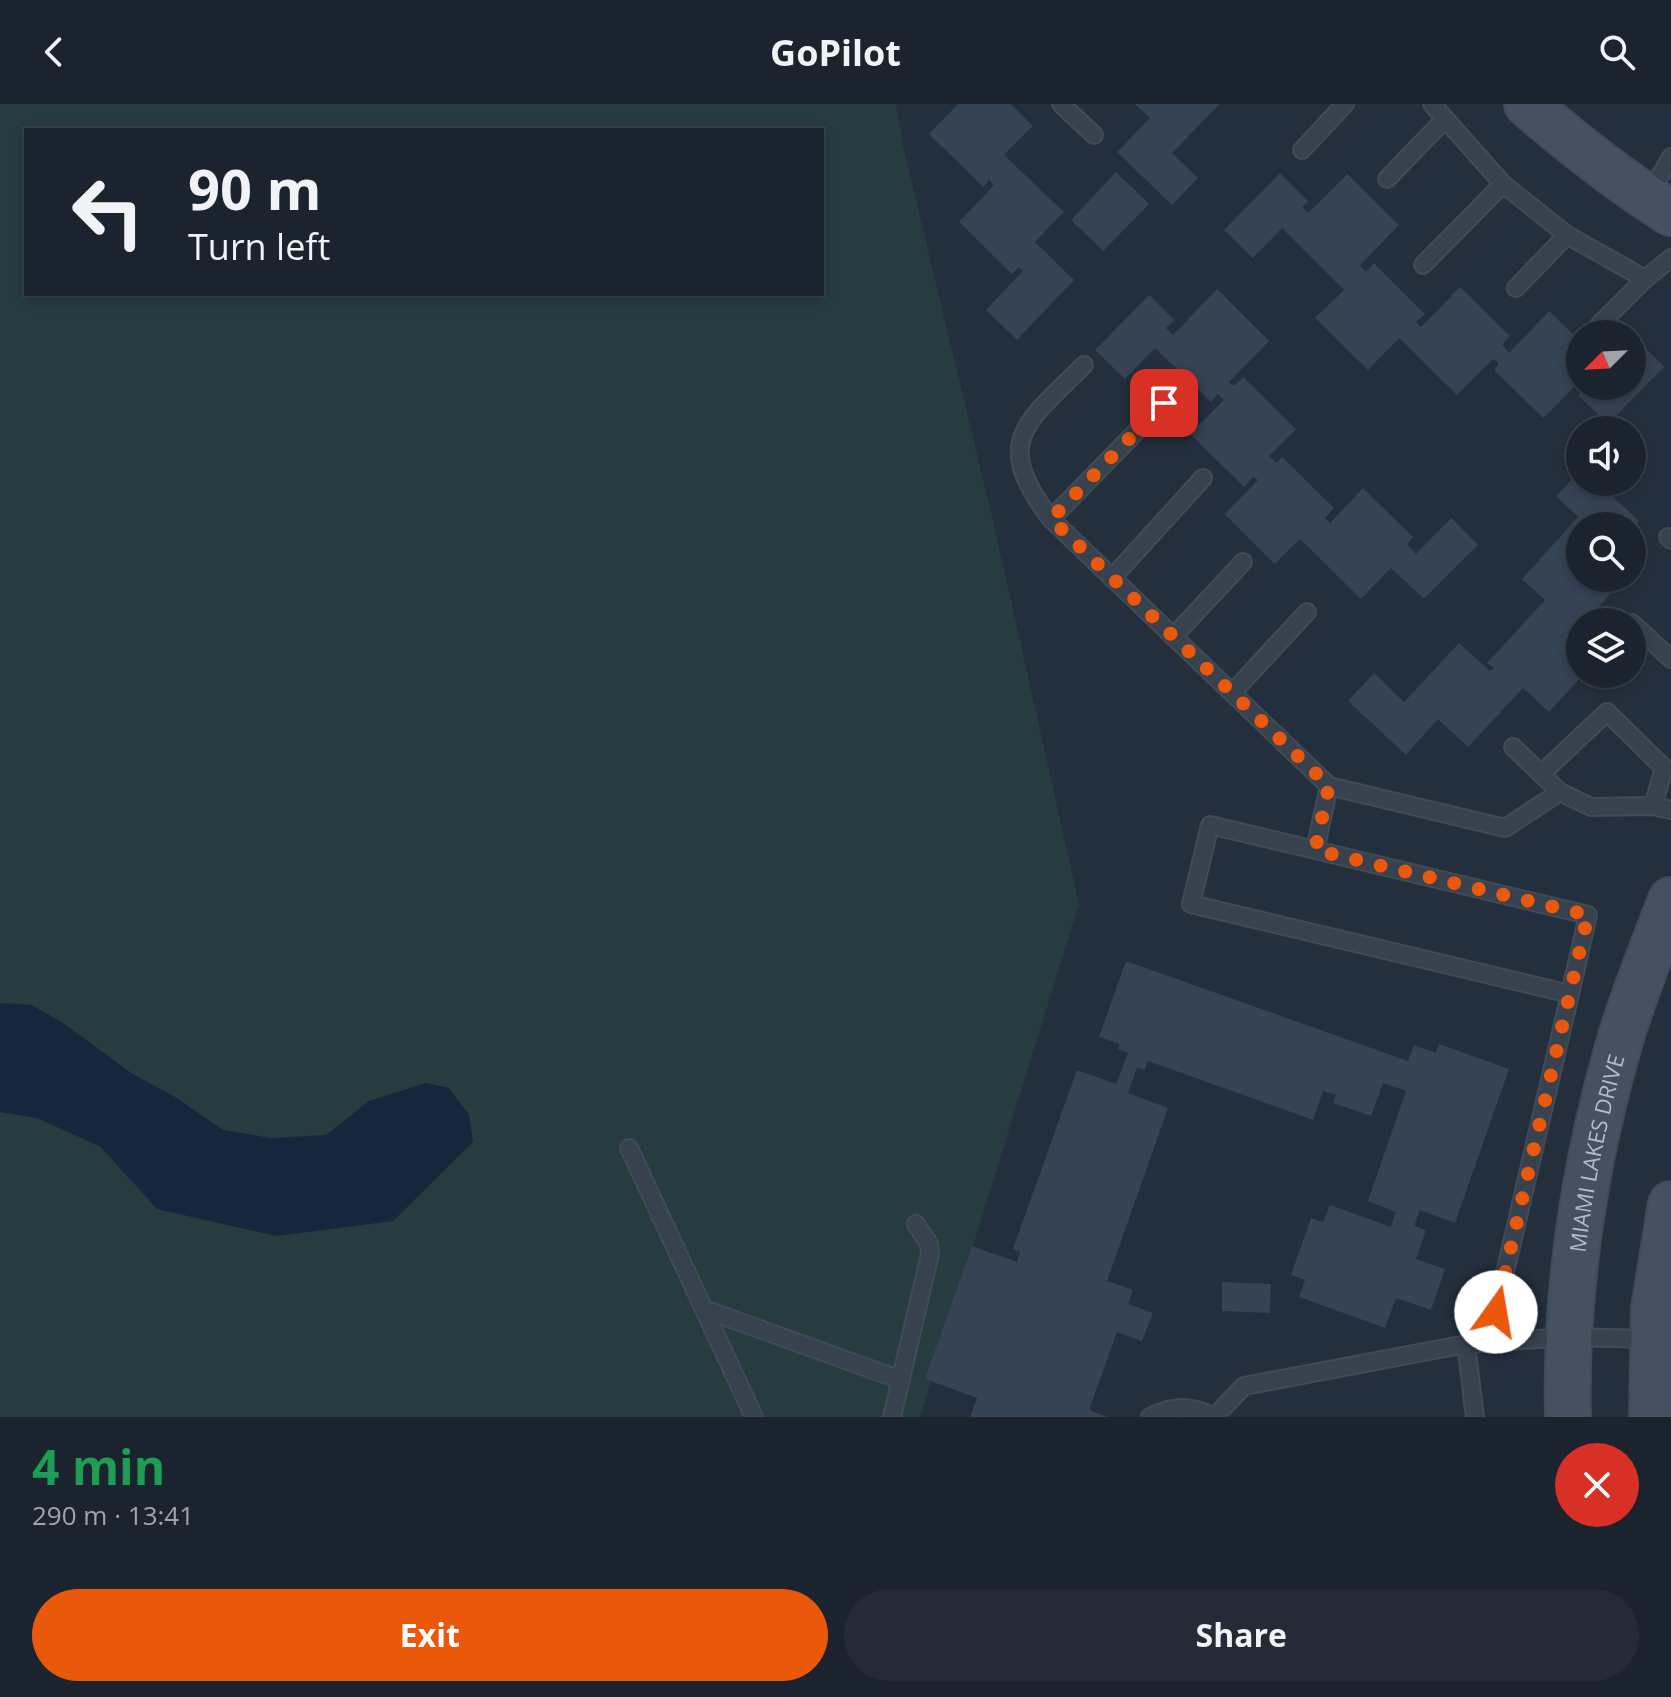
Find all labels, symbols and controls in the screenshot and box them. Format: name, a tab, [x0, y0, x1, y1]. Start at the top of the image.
text: GoPilot	[770, 28, 901, 77]
icon: back	[32, 30, 76, 74]
icon: search	[1595, 30, 1639, 74]
text: 90 m	[188, 150, 322, 226]
icon: left	[56, 160, 160, 264]
text: Turn left	[188, 222, 330, 271]
north arrow	[1566, 320, 1646, 400]
map controls	[1566, 320, 1646, 688]
pin	[1130, 369, 1198, 437]
icon: arrive	[1142, 381, 1186, 425]
button: sound	[1566, 416, 1646, 496]
button: search	[1566, 512, 1646, 592]
button: layers	[1566, 608, 1646, 688]
street label: MIAMI LAKES DRIVE	[1561, 1051, 1630, 1254]
position arrow	[1454, 1270, 1538, 1354]
text: 4 min	[32, 1434, 165, 1499]
button: close	[1555, 1443, 1639, 1527]
text: 290 m · 13:41	[32, 1497, 194, 1533]
button: Exit	[32, 1589, 828, 1681]
button: Share	[844, 1589, 1639, 1681]

